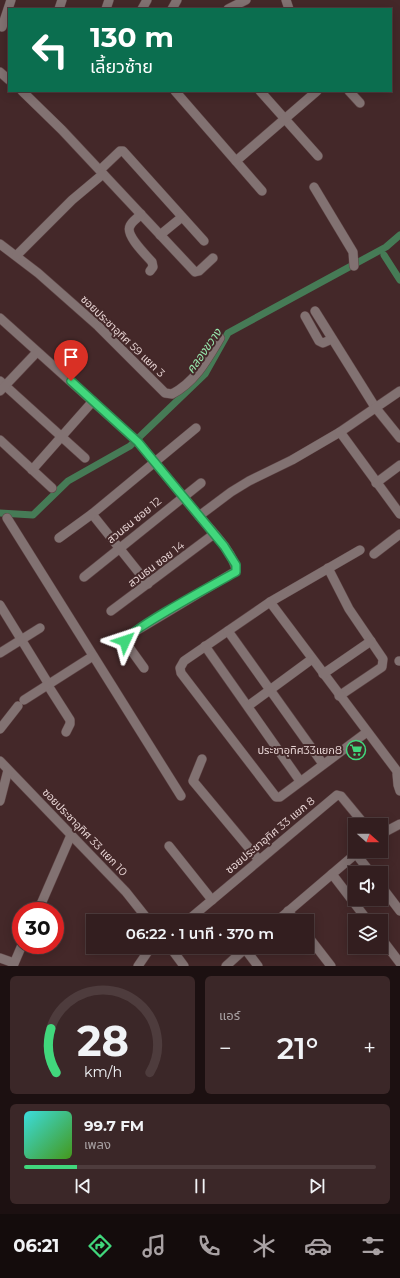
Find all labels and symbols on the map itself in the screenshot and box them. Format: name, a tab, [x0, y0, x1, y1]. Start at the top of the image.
street label: ซอยประชาอุทิศ 59 แยก 3	[78, 292, 168, 380]
water label: คลองขวาง	[183, 325, 225, 376]
pin	[54, 340, 88, 381]
street label: สวนธน ซอย 12	[104, 494, 164, 546]
street label: สวนธน ซอย 14	[125, 538, 188, 590]
position arrow	[104, 620, 146, 662]
supermarket icon: ประชาอุทิศ33แยก8	[345, 739, 367, 761]
place label: ประชาอุทิศ33แยก8	[257, 743, 342, 757]
street label: ซอยประชาอุทิศ 33 แยก 10	[40, 785, 130, 879]
street label: ซอยประชาอุทิศ 33 แยก 8	[223, 794, 317, 876]
north arrow	[348, 818, 388, 858]
speed limit sign: 30	[12, 902, 64, 954]

